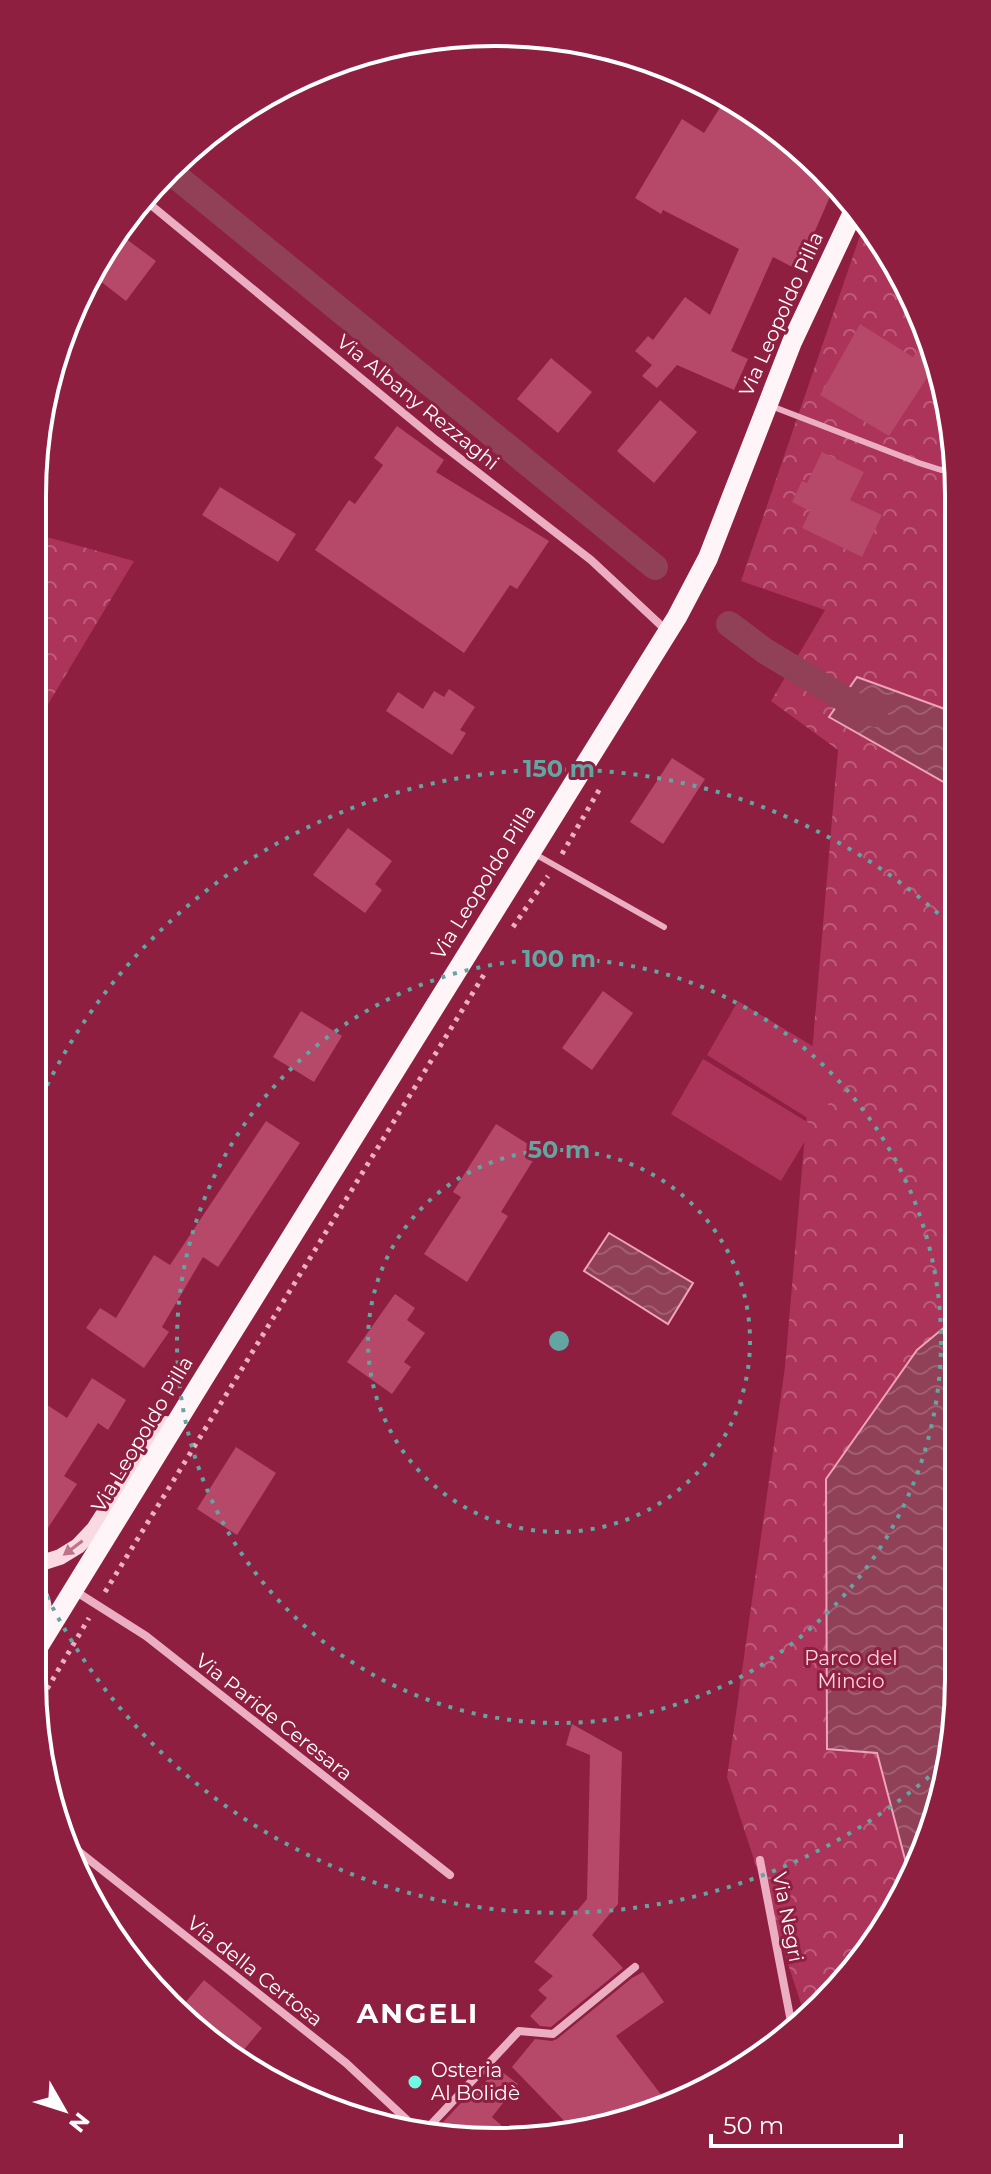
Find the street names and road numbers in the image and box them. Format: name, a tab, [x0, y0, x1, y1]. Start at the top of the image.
street label: Via Leopoldo Pilla	[734, 228, 828, 400]
street label: Via Albany Rezzaghi	[332, 329, 504, 475]
street label: Via Leopoldo Pilla	[426, 800, 540, 964]
street label: Via Leopoldo Pilla	[86, 1352, 198, 1516]
street label: Via Paride Ceresara	[191, 1648, 357, 1786]
street label: Via Negri	[768, 1870, 808, 1964]
street label: Via della Certosa	[182, 1911, 328, 2031]

